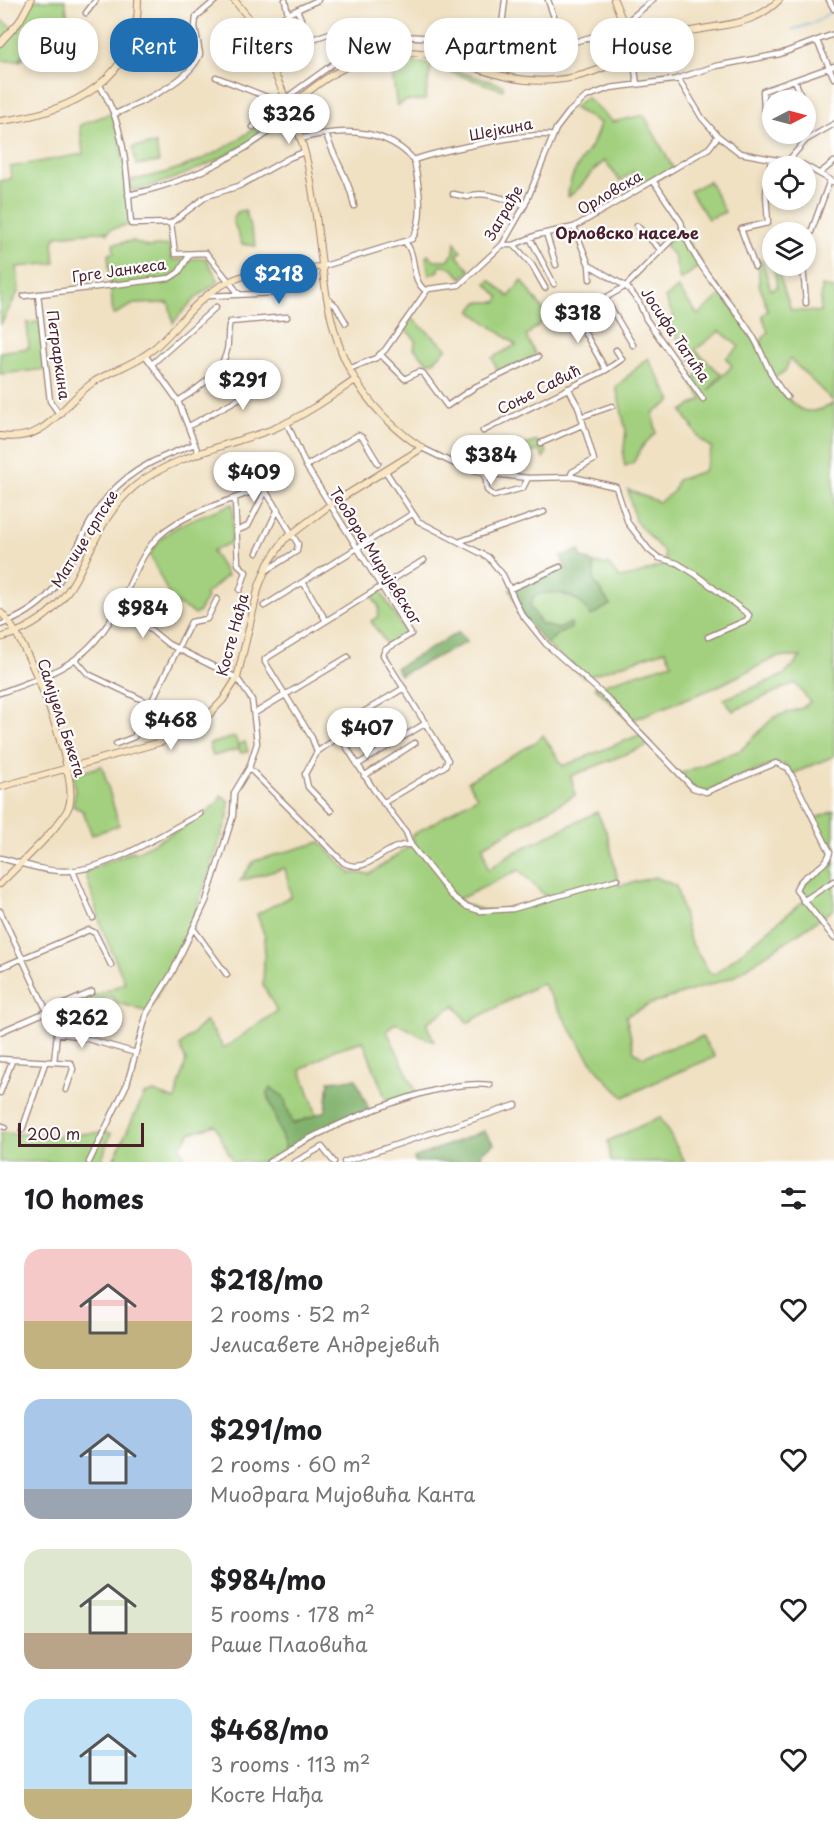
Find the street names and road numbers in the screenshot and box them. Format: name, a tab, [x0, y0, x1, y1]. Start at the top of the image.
street label: Шејкина	[467, 111, 535, 146]
street label: Орловска	[572, 163, 647, 220]
street label: Заграђе	[478, 180, 528, 244]
street label: Грге Јанкеса	[70, 251, 168, 288]
street label: Јосифа Татића	[636, 282, 717, 387]
street label: Петраркина	[42, 308, 77, 402]
street label: Соње Савић	[493, 358, 584, 420]
street label: Теодора Миријевског	[325, 482, 428, 629]
street label: Матице српске	[44, 485, 123, 592]
street label: Косте Нађа	[209, 590, 254, 679]
street label: Самјуела Бекета	[32, 655, 93, 781]

